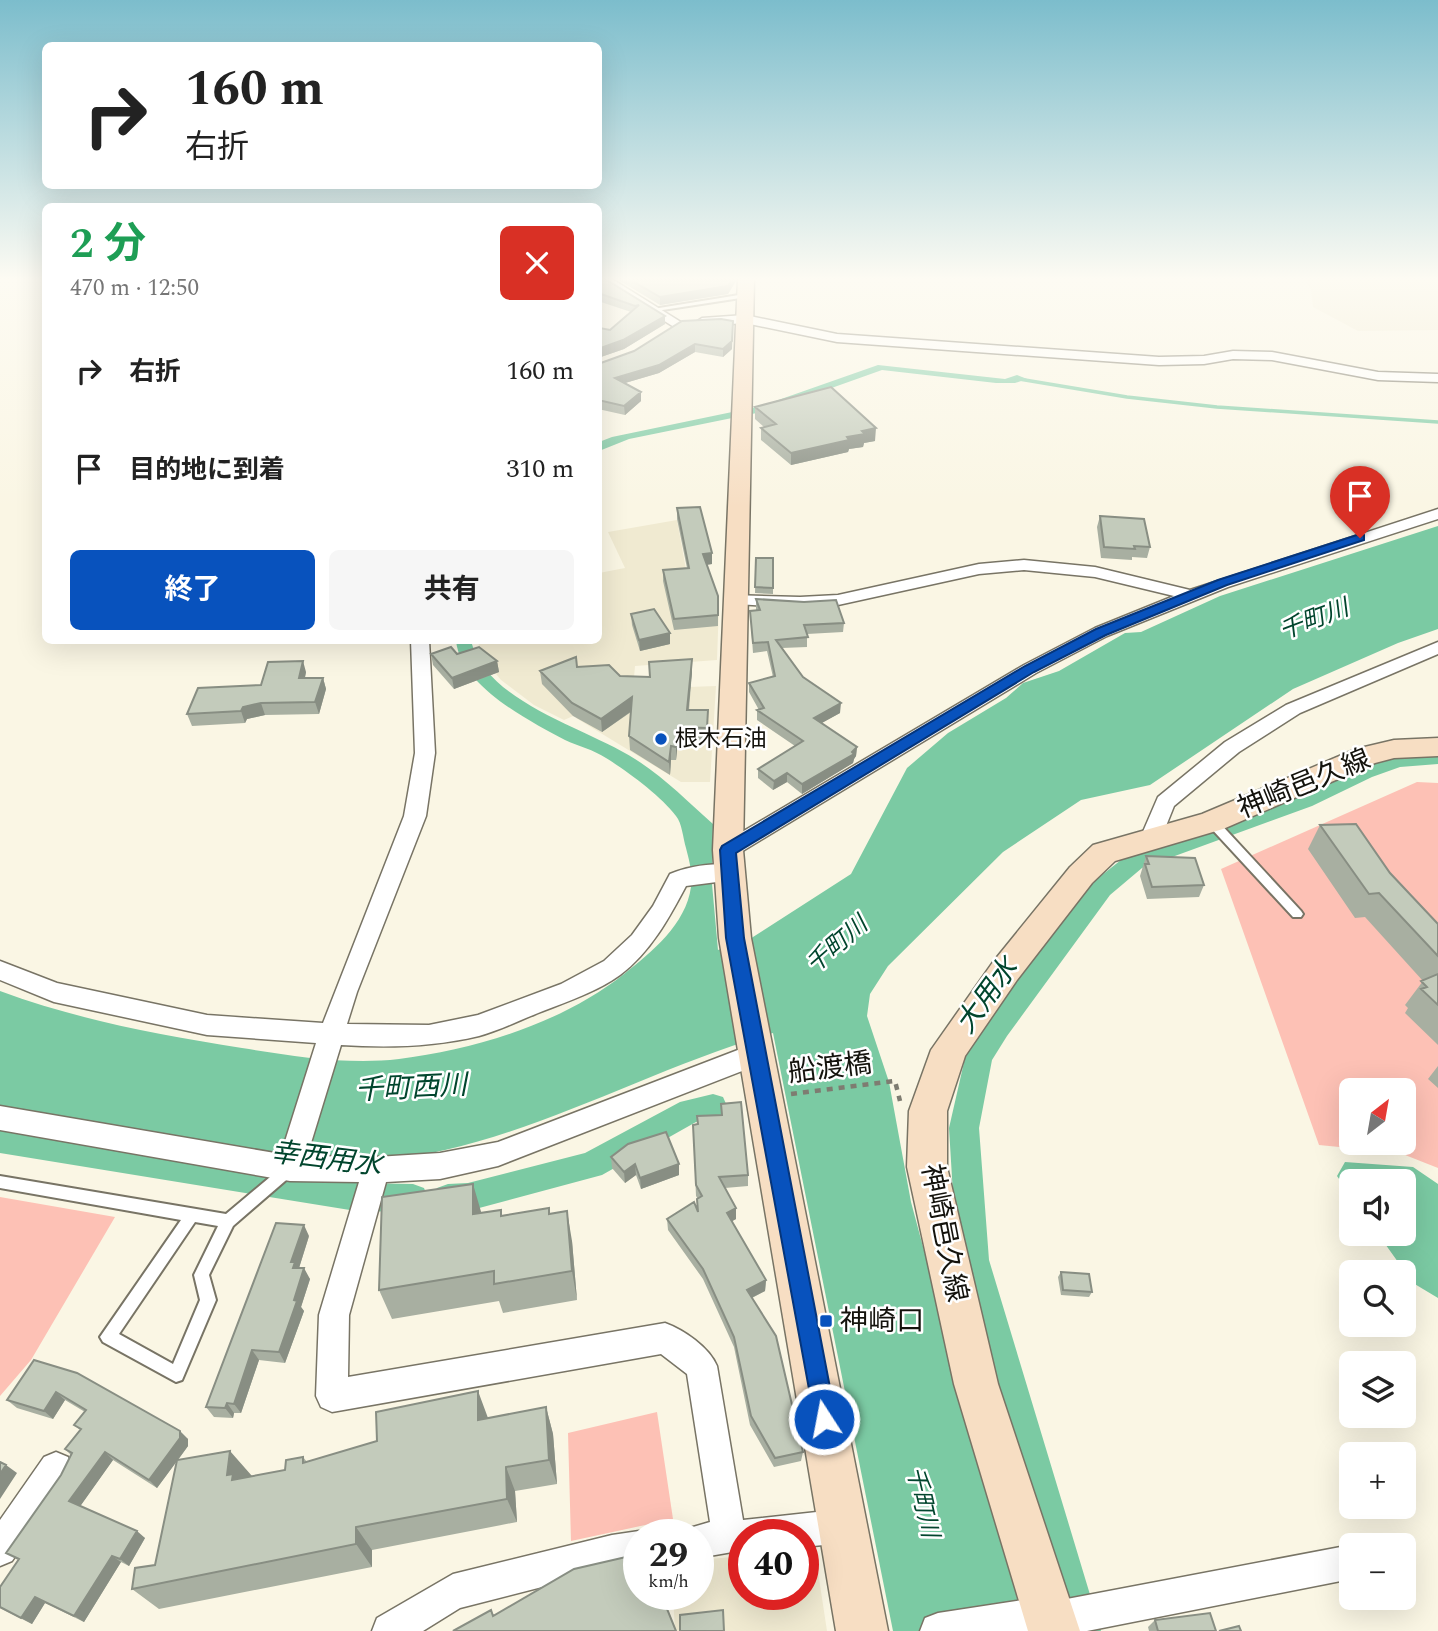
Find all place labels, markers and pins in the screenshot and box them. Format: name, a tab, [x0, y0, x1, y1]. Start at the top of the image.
pin	[1330, 466, 1390, 538]
place label: 根木石油	[675, 722, 767, 757]
marker: 根木石油	[653, 731, 669, 747]
place label: 神崎口	[840, 1300, 924, 1343]
marker: 神崎口	[818, 1313, 834, 1329]

